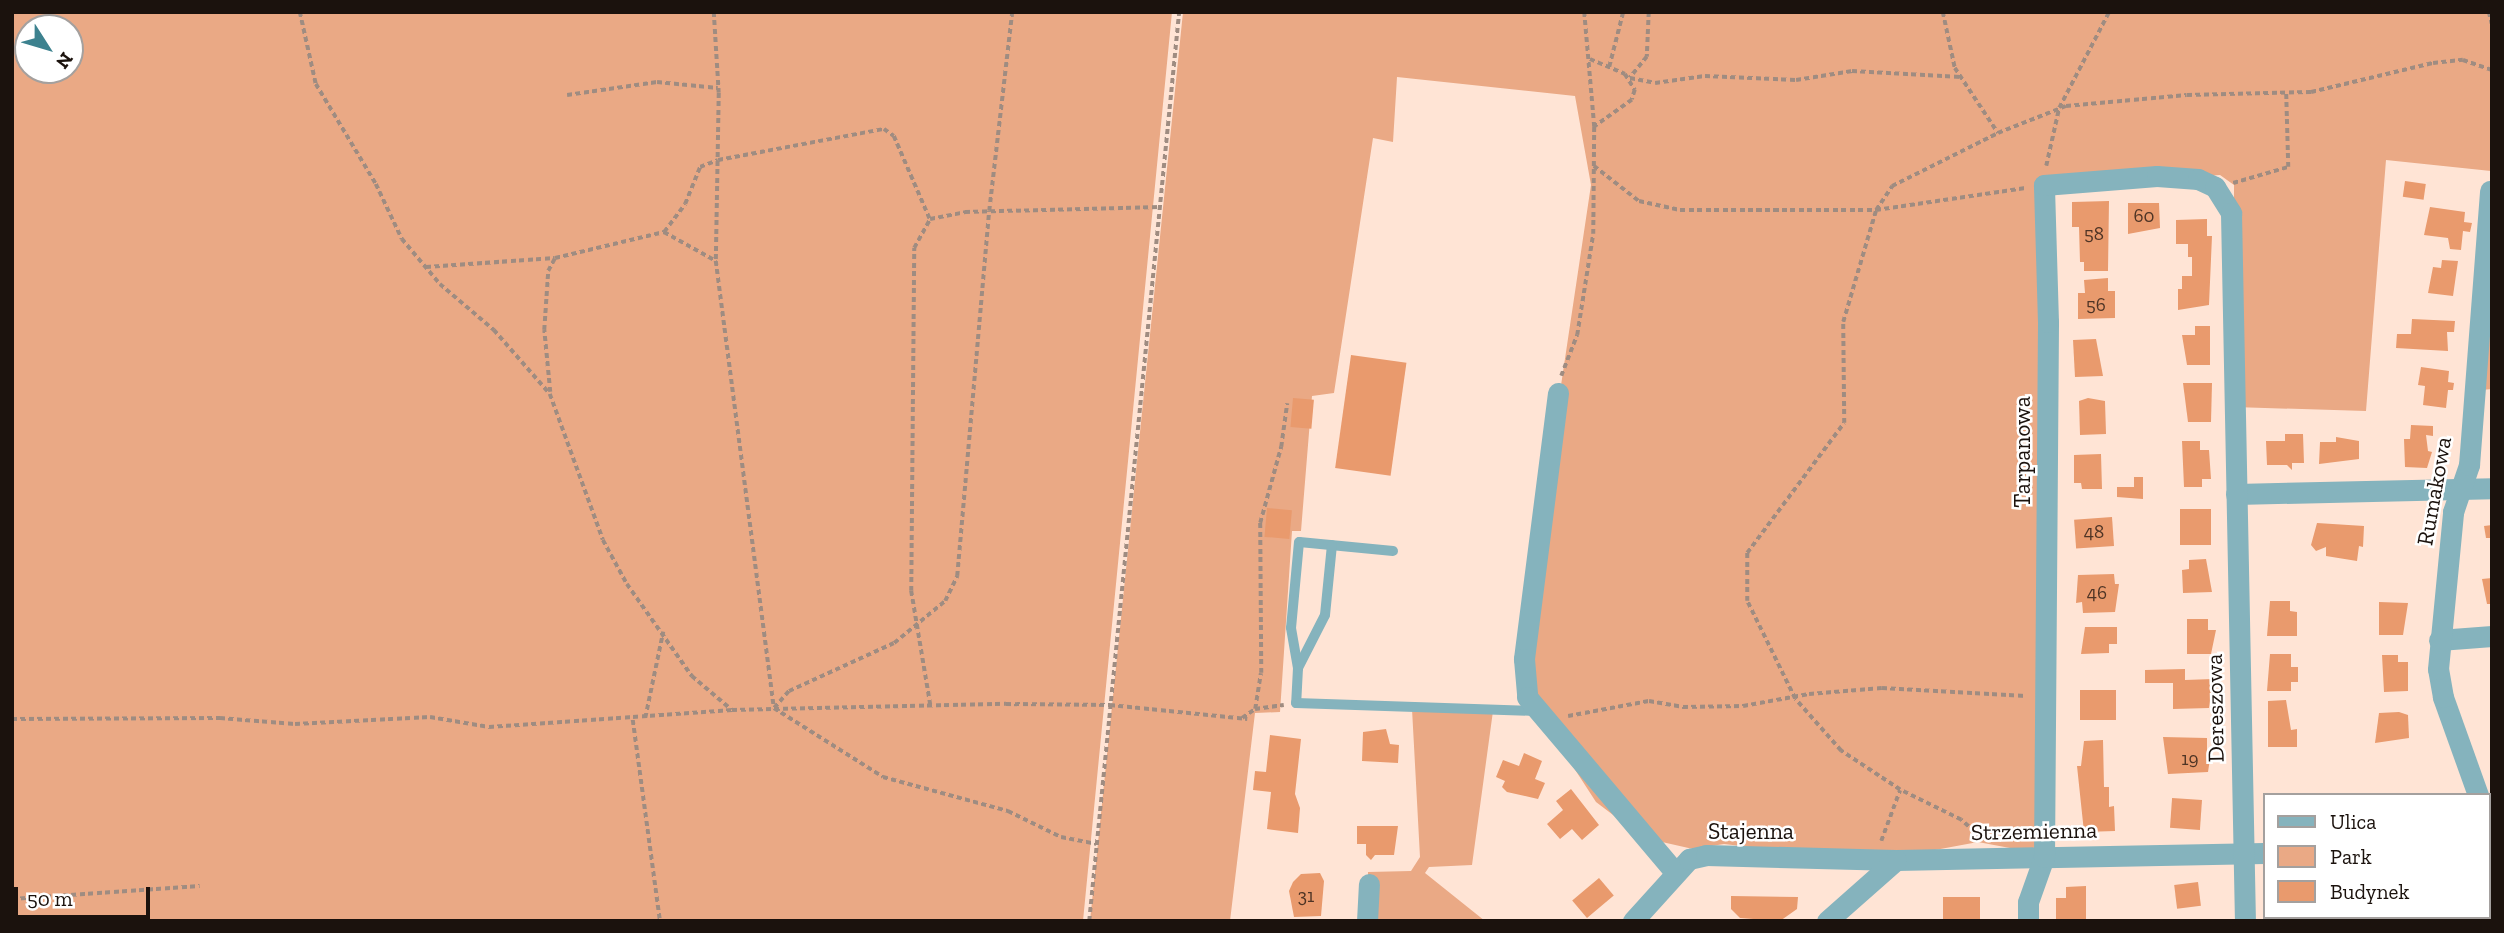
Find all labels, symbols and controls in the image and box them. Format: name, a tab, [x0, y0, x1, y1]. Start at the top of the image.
north arrow	[14, 14, 84, 84]
text: N	[51, 48, 78, 73]
house number: 60	[2133, 205, 2155, 227]
house number: 58	[2084, 223, 2104, 245]
house number: 56	[2086, 294, 2106, 316]
street label: Tarpanowa	[2008, 396, 2036, 508]
street label: Rumakowa	[2411, 434, 2457, 548]
house number: 48	[2084, 521, 2104, 543]
house number: 46	[2087, 582, 2107, 604]
street label: Dereszowa	[2200, 653, 2230, 763]
house number: 19	[2181, 748, 2199, 770]
legend	[2262, 793, 2490, 919]
text: Ulica	[2330, 809, 2376, 834]
street label: Strzemienna	[1971, 816, 2097, 846]
street label: Stajenna	[1708, 817, 1794, 845]
text: Park	[2330, 844, 2372, 869]
scale bar	[18, 874, 154, 918]
text: Budynek	[2330, 879, 2409, 904]
house number: 31	[1298, 885, 1314, 907]
text: 50 m	[27, 886, 73, 911]

